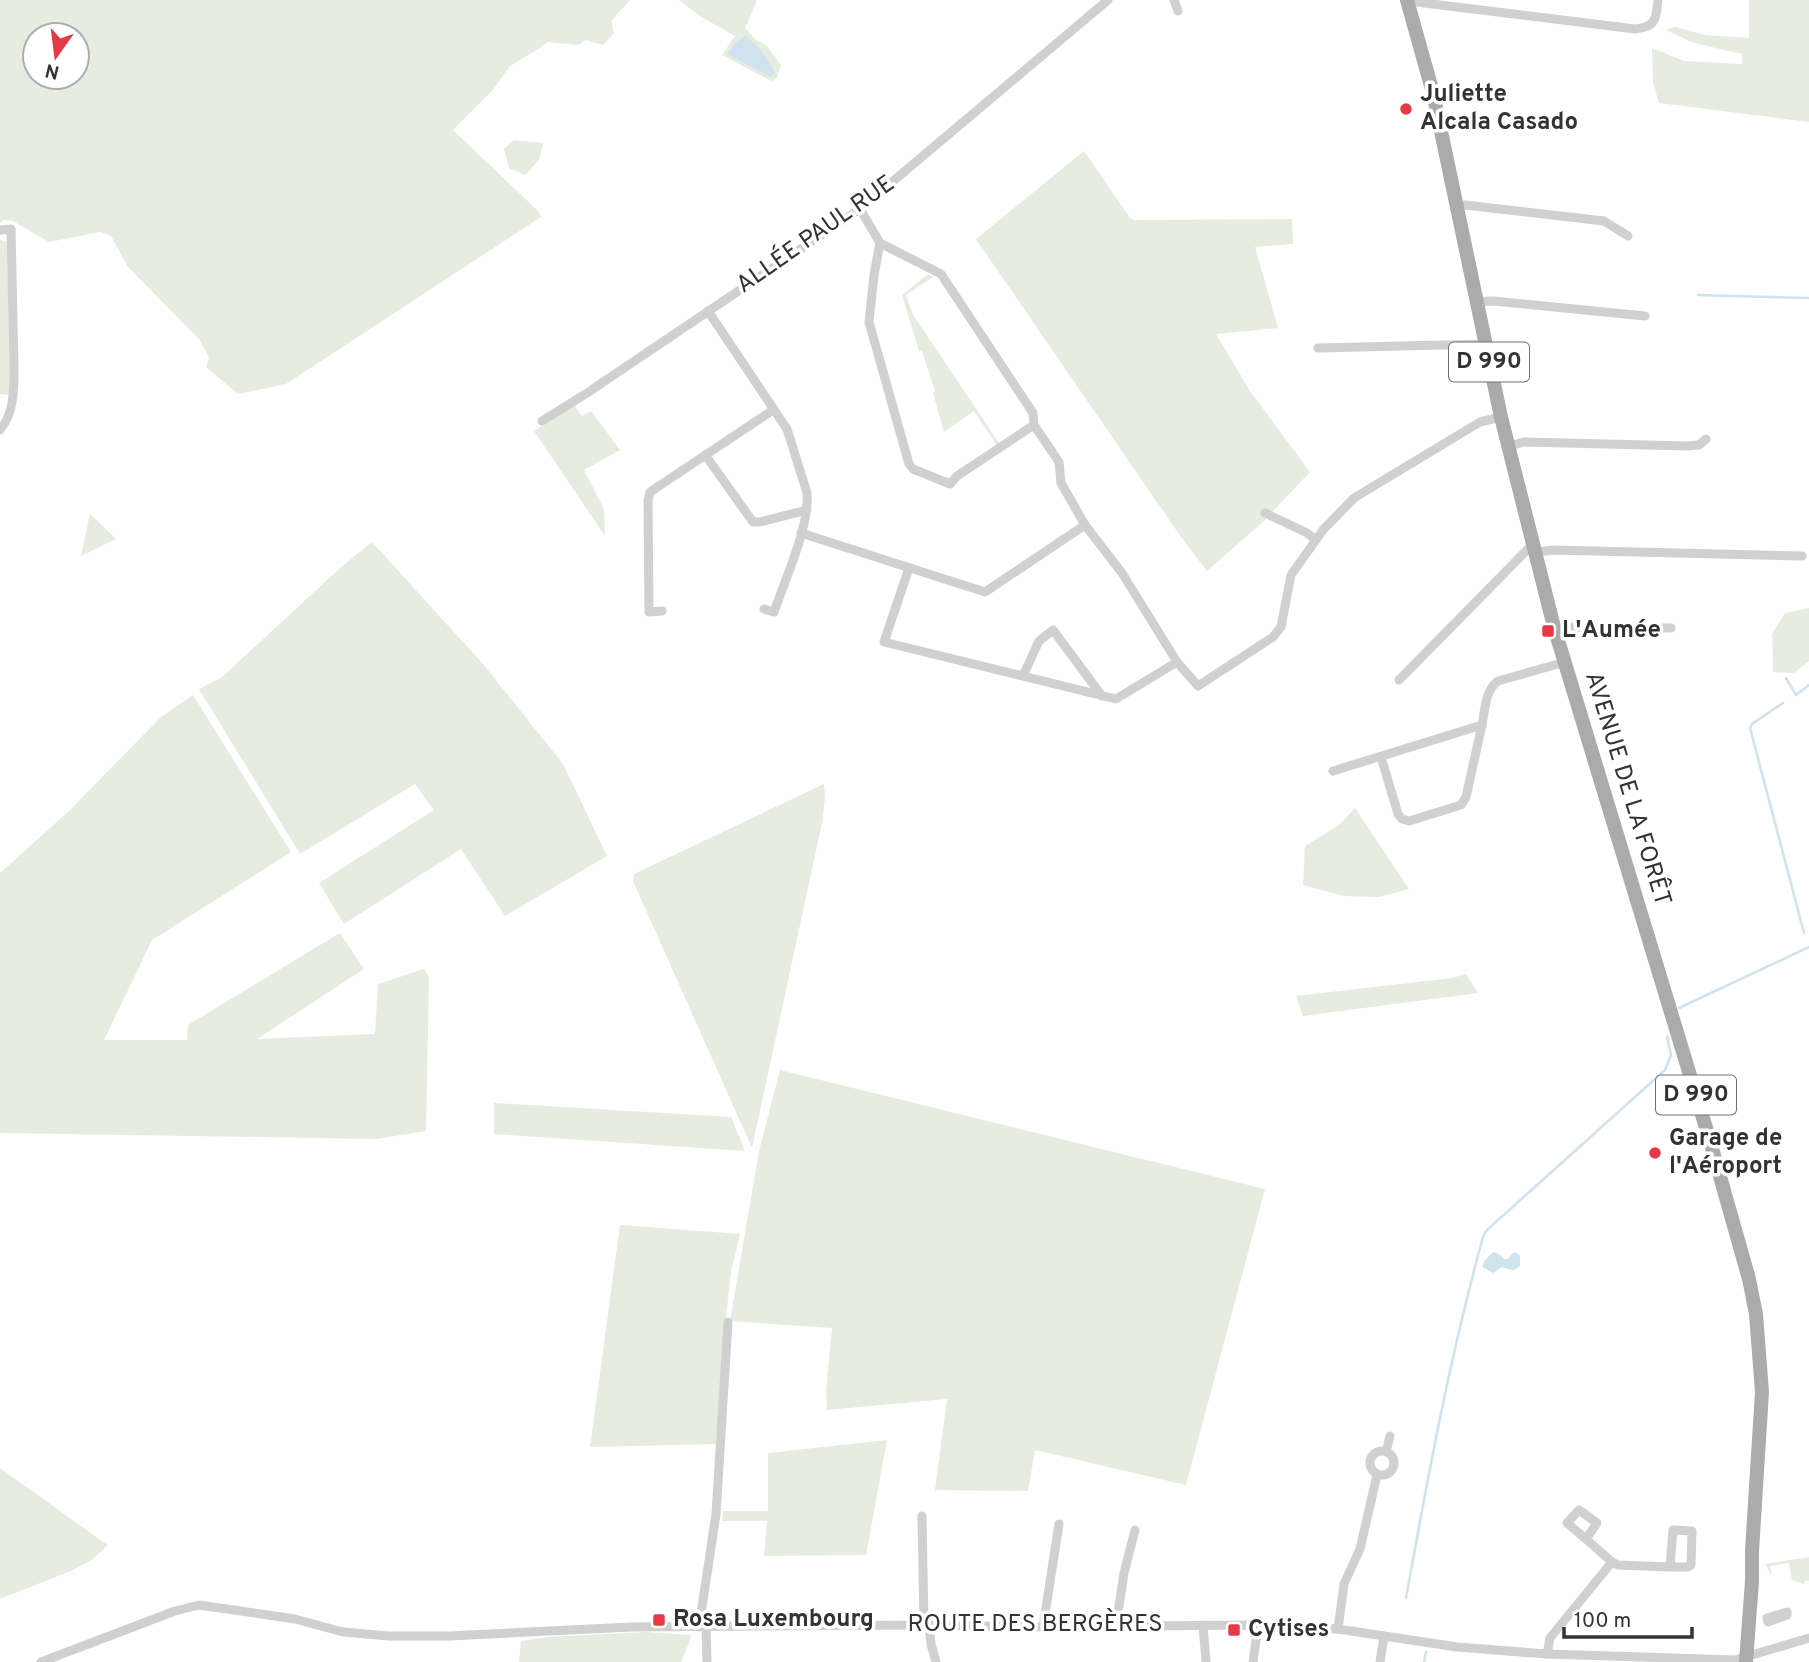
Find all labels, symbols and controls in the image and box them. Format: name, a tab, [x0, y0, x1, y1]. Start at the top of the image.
north arrow	[21, 21, 91, 91]
text: N	[43, 57, 62, 84]
place label: Juliette Alcala Casado	[1420, 80, 1578, 138]
marker: Juliette Alcala Casado	[1398, 101, 1414, 117]
street label: ALLÉE PAUL RUE	[730, 168, 901, 301]
road number: D 990	[1449, 342, 1529, 382]
place label: L'Aumée	[1562, 616, 1661, 646]
marker: L'Aumée	[1540, 623, 1556, 639]
street label: AVENUE DE LA FORÊT	[1577, 668, 1679, 910]
road number: D 990	[1656, 1076, 1736, 1114]
place label: Garage de l'Aéroport	[1669, 1124, 1782, 1182]
marker: Garage de l'Aéroport	[1647, 1145, 1663, 1161]
scale bar	[1564, 1596, 1692, 1640]
place label: Rosa Luxembourg	[673, 1605, 874, 1635]
street label: ROUTE DES BERGÈRES	[907, 1608, 1163, 1640]
text: 100 m	[1574, 1608, 1631, 1635]
marker: Rosa Luxembourg	[651, 1612, 667, 1628]
place label: Cytises	[1248, 1615, 1329, 1645]
marker: Cytises	[1226, 1622, 1242, 1638]

